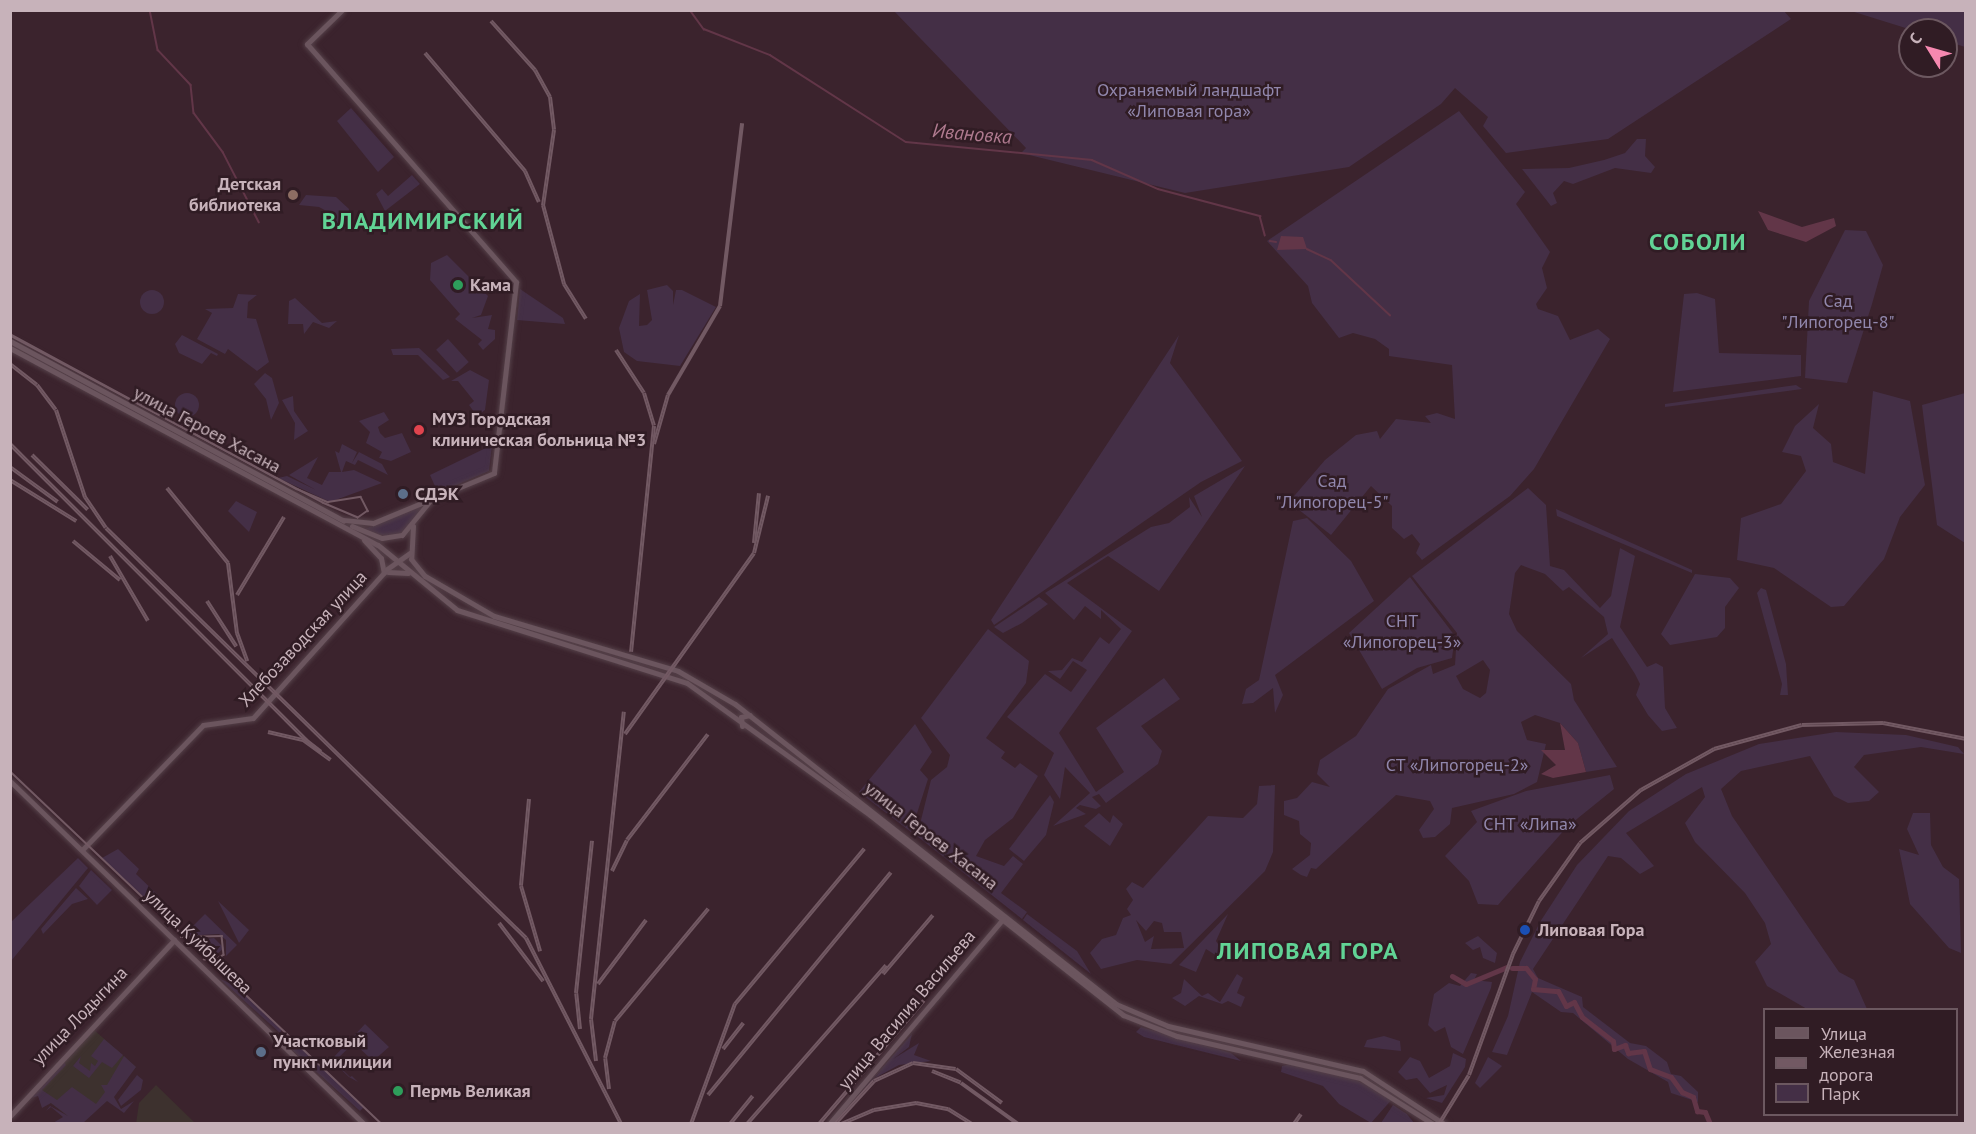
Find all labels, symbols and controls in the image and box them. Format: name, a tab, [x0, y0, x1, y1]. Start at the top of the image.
north arrow	[1898, 18, 1958, 78]
text: С	[1905, 29, 1926, 48]
park label: Охраняемый ландшафт «Липовая гора»	[1097, 80, 1281, 122]
water label: Ивановка	[931, 119, 1013, 149]
place label: Детская библиотека	[189, 174, 281, 216]
marker: Детская библиотека	[286, 188, 300, 202]
district label: ВЛАДИМИРСКИЙ	[322, 207, 524, 235]
district label: СОБОЛИ	[1649, 228, 1747, 256]
place label: Кама	[470, 274, 511, 296]
marker: Кама	[451, 278, 465, 292]
park label: Сад "Липогорец-8"	[1781, 291, 1895, 334]
street label: улица Героев Хасана	[130, 382, 284, 478]
place label: МУЗ Городская клиническая больница №3	[432, 409, 646, 452]
marker: МУЗ Городская клиническая больница №3	[410, 421, 428, 439]
park label: Сад "Липогорец-5"	[1275, 471, 1389, 514]
place label: СДЭК	[415, 483, 459, 505]
marker: СДЭК	[396, 487, 410, 501]
street label: Хлебозаводская улица	[234, 566, 372, 712]
park label: СНТ «Липогорец-3»	[1343, 611, 1461, 654]
park label: СТ «Липогорец-2»	[1385, 754, 1529, 776]
street label: улица Героев Хасана	[860, 777, 1002, 895]
park label: СНТ «Липа»	[1483, 813, 1577, 835]
street label: улица Куйбышева	[140, 885, 256, 999]
place label: Липовая Гора	[1538, 919, 1644, 941]
marker: Липовая Гора	[1516, 921, 1534, 939]
street label: улица Василия Васильева	[834, 926, 980, 1094]
district label: ЛИПОВАЯ ГОРА	[1217, 937, 1399, 965]
street label: улица Лодыгина	[28, 962, 132, 1070]
legend	[1763, 1008, 1958, 1116]
text: Улица	[1821, 1022, 1867, 1045]
place label: Участковый пункт милиции	[273, 1031, 392, 1074]
text: Железная дорога	[1819, 1040, 1895, 1086]
marker: Участковый пункт милиции	[254, 1045, 268, 1059]
place label: Пермь Великая	[410, 1080, 531, 1102]
text: Парк	[1821, 1082, 1860, 1105]
marker: Пермь Великая	[391, 1084, 405, 1098]

